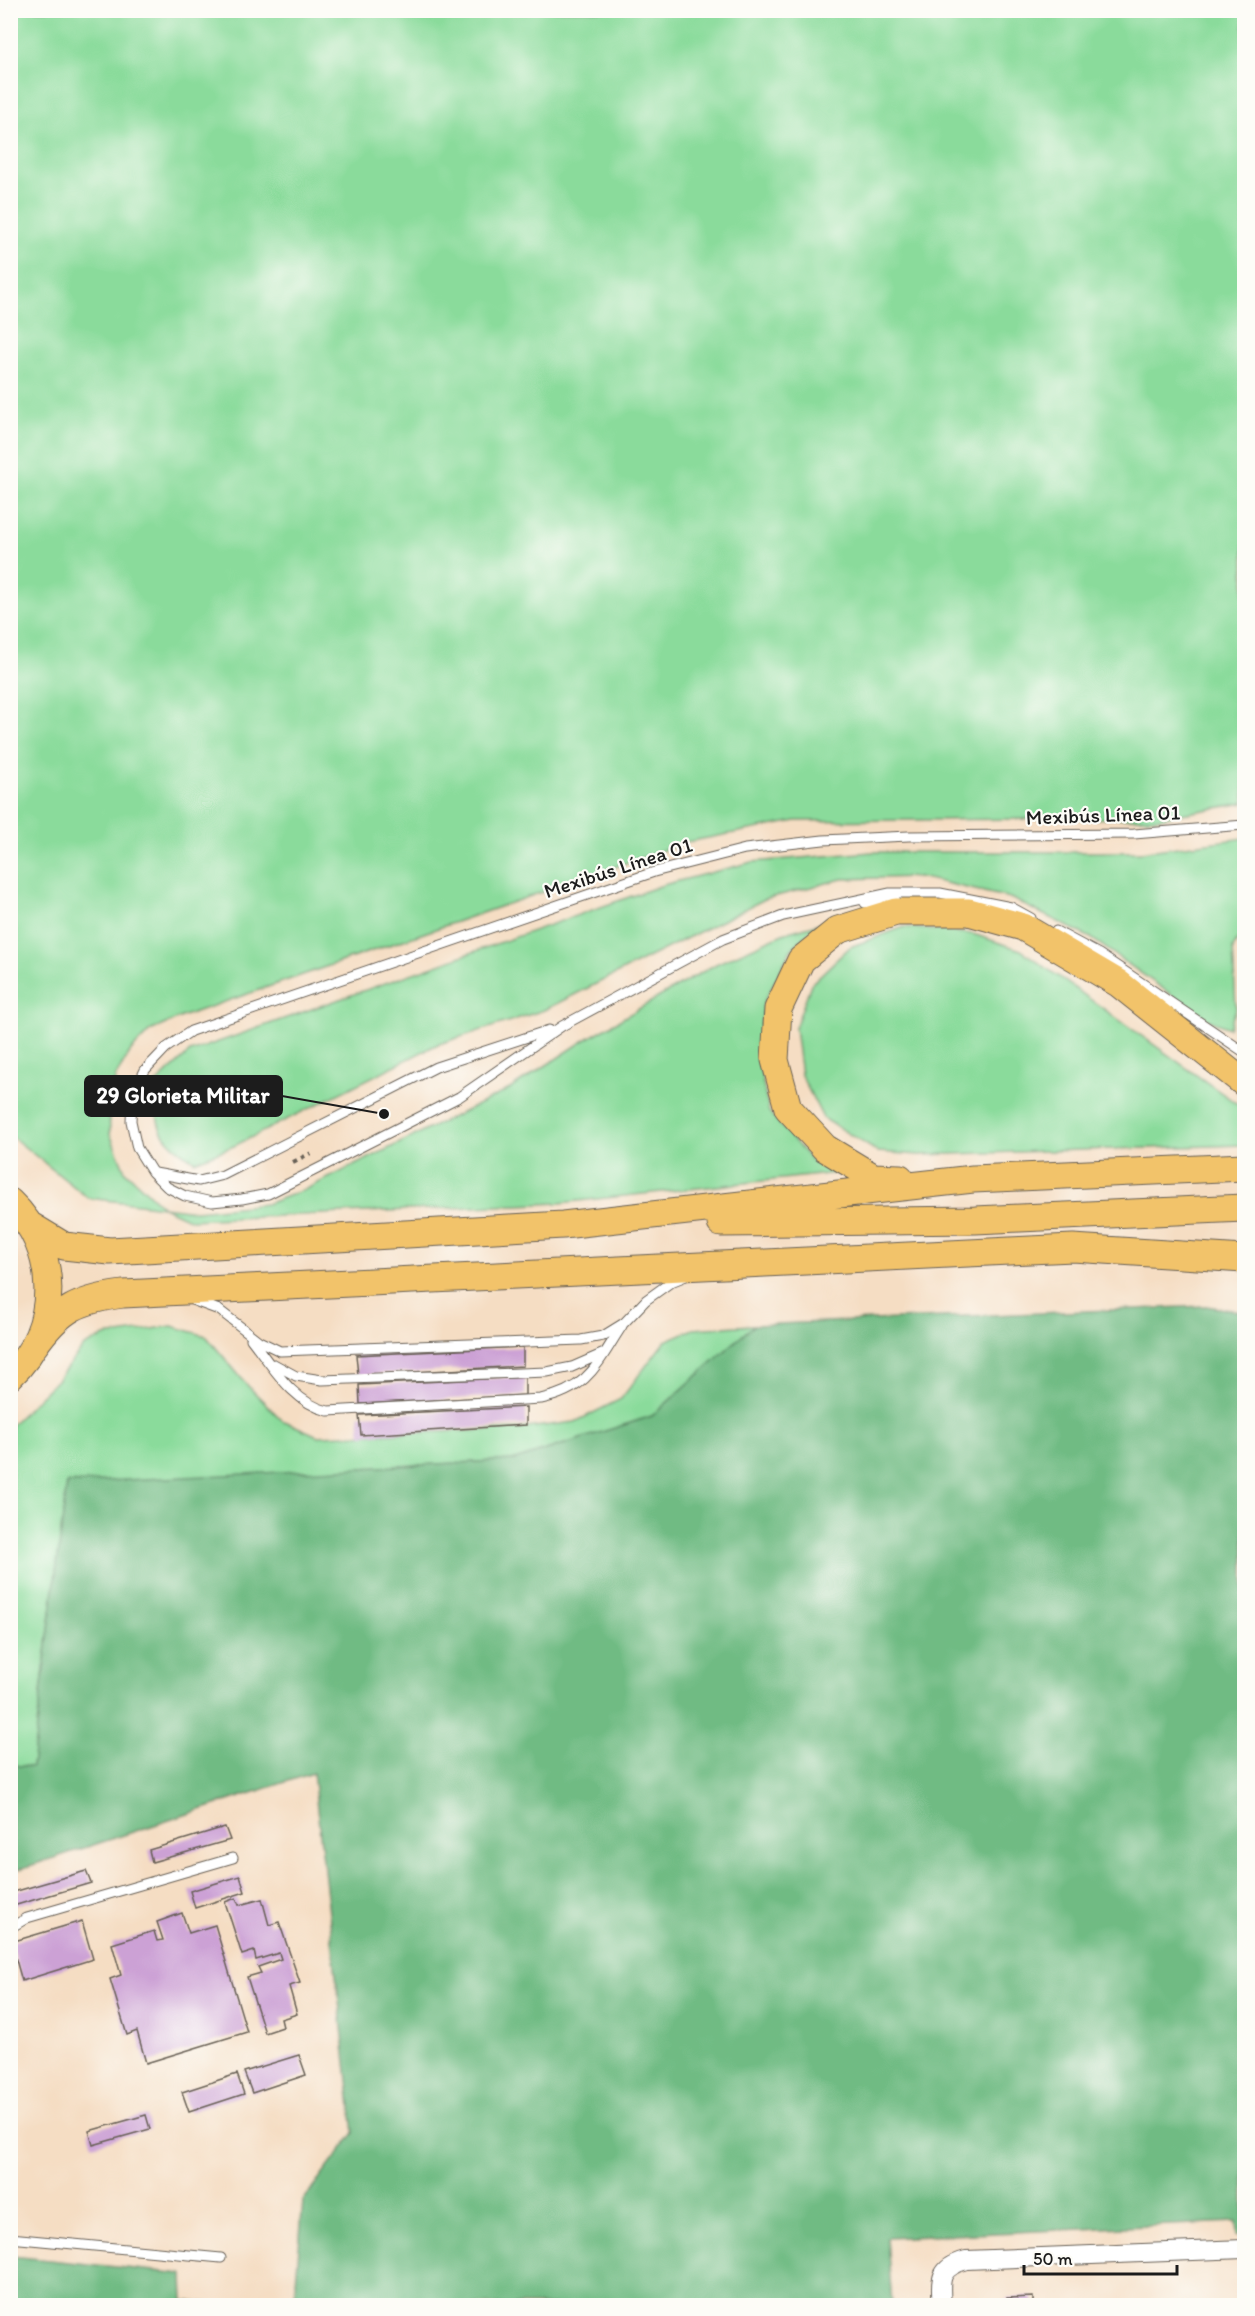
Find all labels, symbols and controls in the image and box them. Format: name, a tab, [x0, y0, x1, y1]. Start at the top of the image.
street label: Mexibús Línea 01	[1025, 799, 1181, 830]
street label: Mexibús Línea 01	[540, 832, 695, 903]
callout: 29 Glorieta Militar	[85, 1076, 282, 1116]
text: 29 Glorieta Militar	[96, 1082, 271, 1109]
scale bar	[1024, 2238, 1177, 2276]
text: 50 m	[1033, 2248, 1073, 2270]

